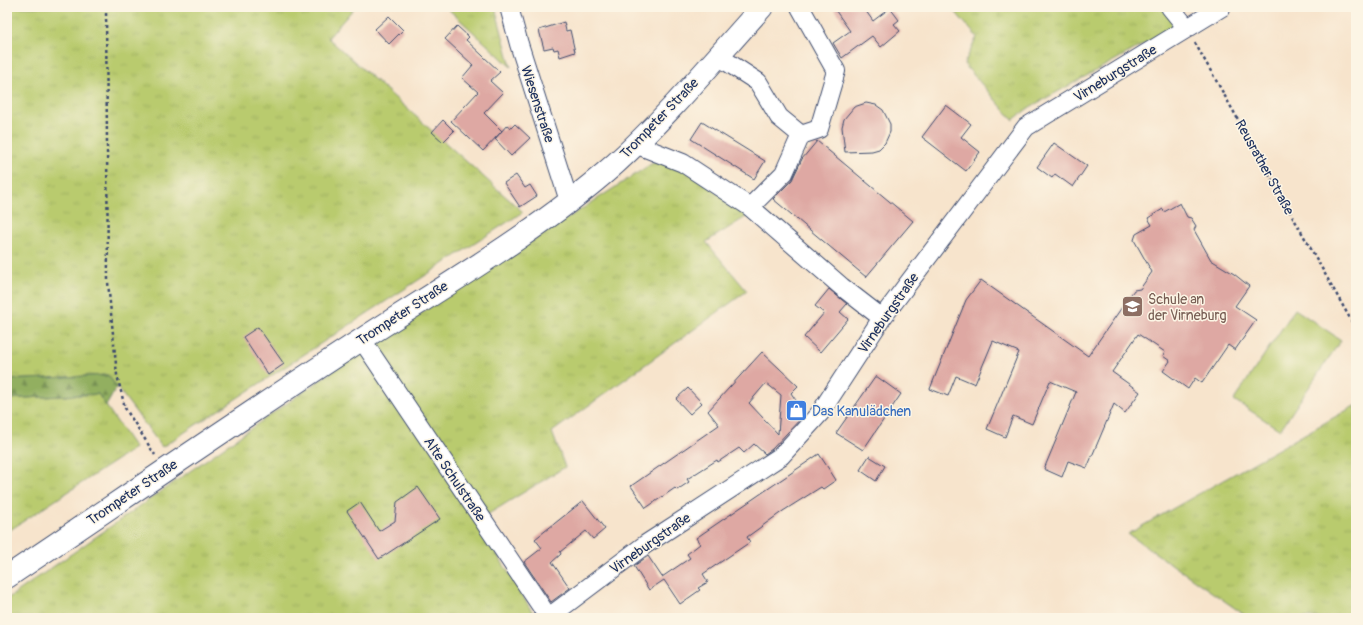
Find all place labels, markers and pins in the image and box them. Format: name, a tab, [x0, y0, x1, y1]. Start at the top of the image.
place label: Schule an der Virneburg	[1148, 291, 1227, 324]
school or university icon: Schule an der Virneburg	[1119, 294, 1145, 320]
shop icon: Das Kanulädchen	[784, 398, 810, 424]
place label: Das Kanulädchen	[812, 403, 911, 420]

